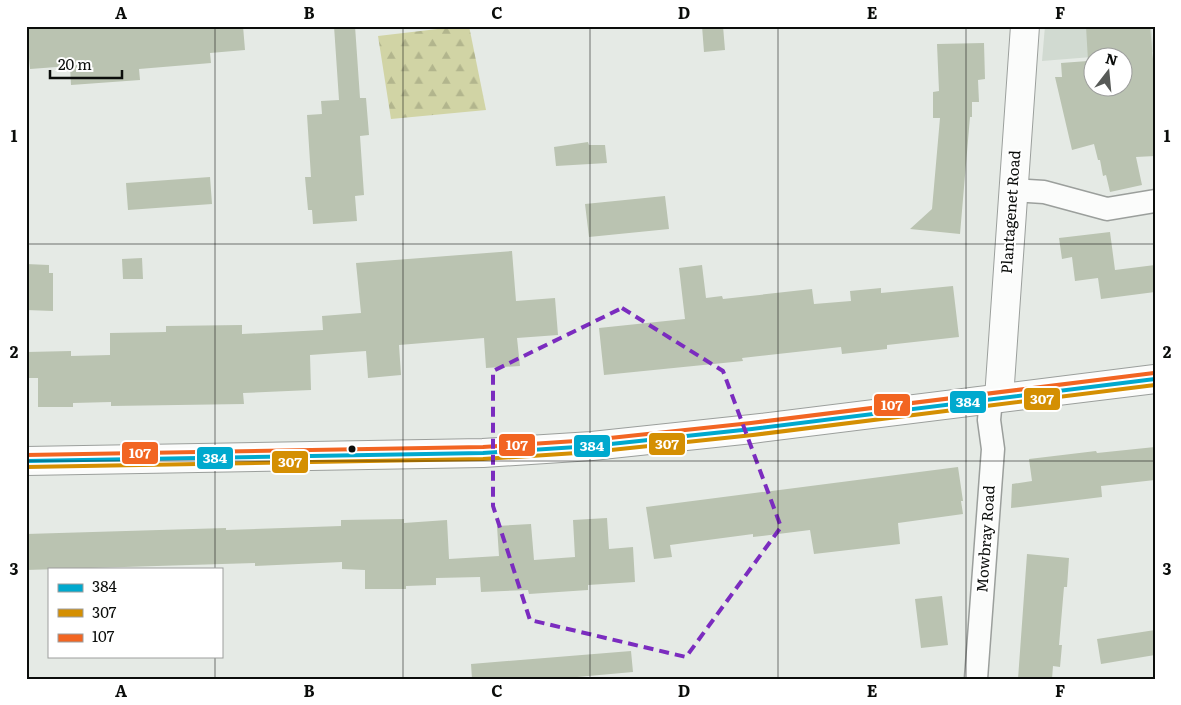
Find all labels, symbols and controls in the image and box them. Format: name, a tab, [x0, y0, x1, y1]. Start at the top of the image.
text: A	[115, 0, 127, 24]
text: B	[303, 0, 315, 24]
text: C	[491, 0, 503, 24]
text: D	[678, 0, 690, 24]
text: E	[867, 0, 878, 24]
text: F	[1055, 0, 1065, 24]
text: N	[1103, 47, 1121, 70]
scale bar	[50, 48, 122, 80]
north arrow	[1084, 48, 1134, 98]
text: 20 m	[58, 52, 92, 75]
text: 1	[11, 123, 18, 147]
text: 1	[1164, 123, 1171, 147]
street label: Plantagenet Road	[994, 149, 1025, 275]
text: 2	[10, 339, 19, 363]
text: 2	[1163, 339, 1172, 363]
line badge: 307	[1023, 387, 1061, 411]
text: 307	[1030, 388, 1054, 408]
line badge: 384	[949, 390, 987, 414]
text: 384	[956, 391, 981, 411]
line badge: 107	[873, 393, 911, 417]
text: 107	[881, 394, 903, 414]
line badge: 307	[648, 432, 686, 456]
line badge: 107	[498, 433, 536, 457]
text: 307	[655, 433, 679, 453]
text: 107	[506, 434, 528, 454]
line badge: 384	[573, 434, 611, 458]
text: 384	[580, 435, 605, 455]
line badge: 107	[121, 441, 159, 465]
text: 107	[129, 442, 151, 462]
unlabelled marker	[347, 444, 357, 454]
line badge: 384	[196, 446, 234, 470]
text: 384	[203, 447, 228, 467]
line badge: 307	[271, 450, 309, 474]
text: 307	[278, 451, 302, 471]
street label: Mowbray Road	[969, 484, 1000, 593]
text: 3	[10, 556, 19, 580]
text: 3	[1163, 556, 1172, 580]
legend	[48, 568, 222, 658]
text: 384	[92, 574, 117, 597]
text: 307	[92, 600, 117, 623]
text: 107	[92, 624, 115, 647]
text: A	[115, 678, 127, 702]
text: B	[303, 678, 315, 702]
text: C	[491, 678, 503, 702]
text: D	[678, 678, 690, 702]
text: E	[867, 678, 878, 702]
text: F	[1055, 678, 1065, 702]

